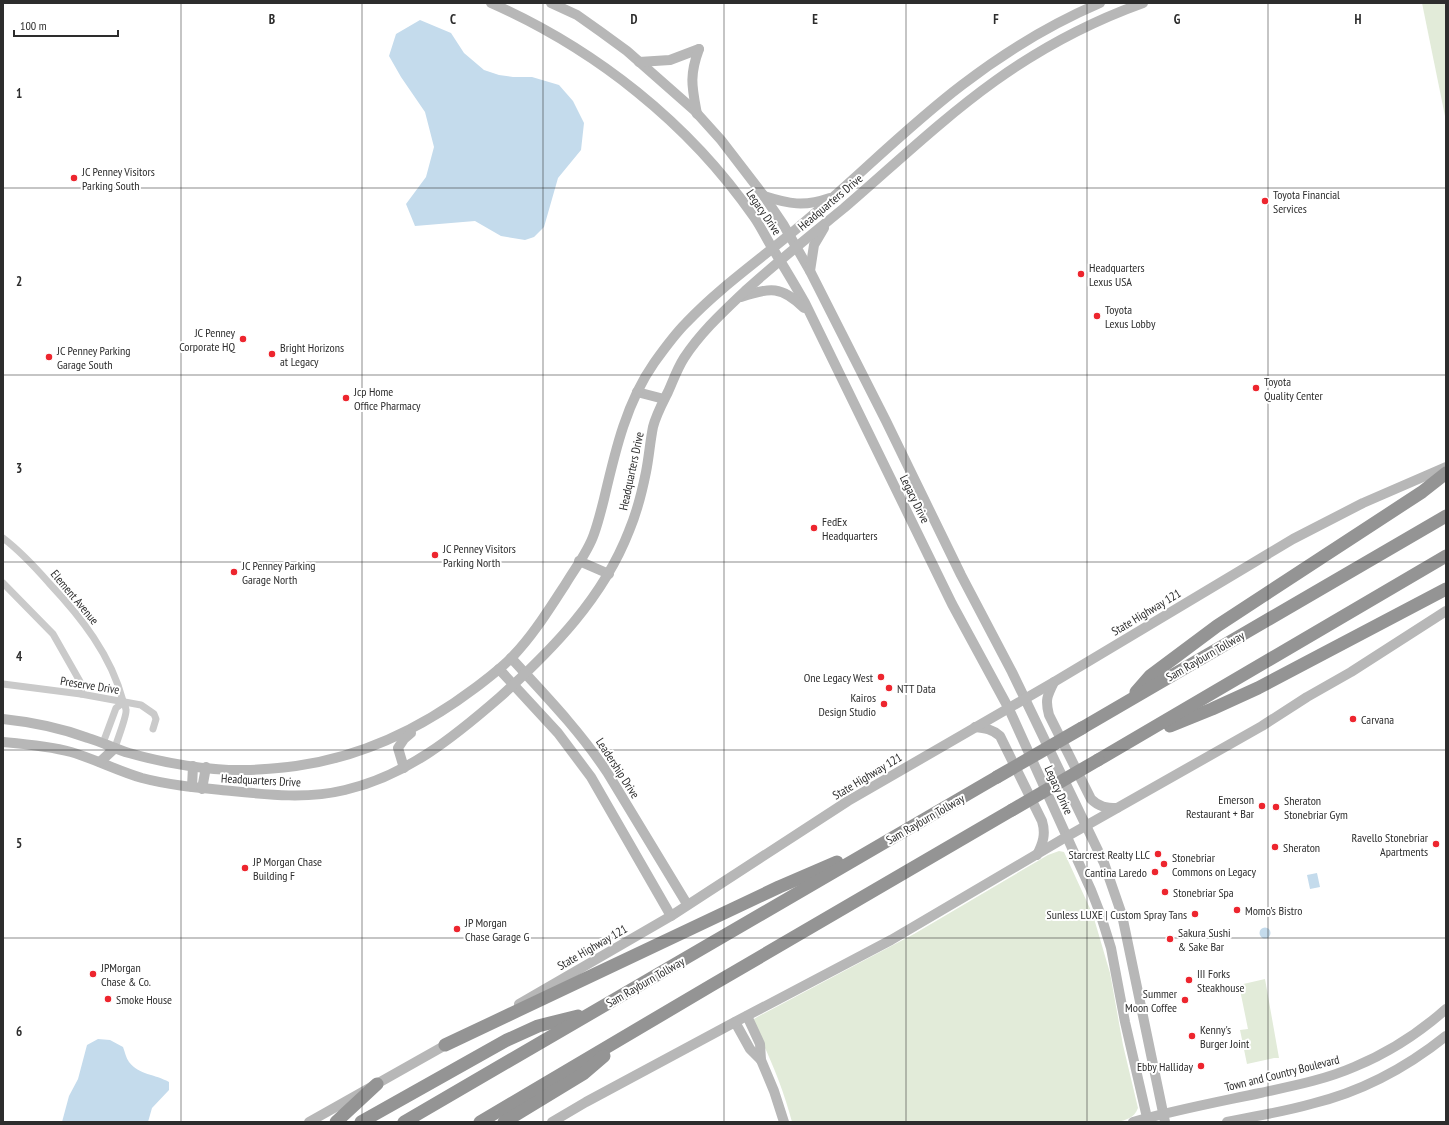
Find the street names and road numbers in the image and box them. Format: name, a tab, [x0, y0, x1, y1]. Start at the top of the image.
street label: Headquarters Drive	[795, 171, 865, 233]
street label: Legacy Drive	[743, 186, 785, 238]
street label: Headquarters Drive	[615, 430, 647, 512]
street label: Legacy Drive	[897, 472, 933, 526]
street label: Element Avenue	[48, 567, 102, 627]
street label: State Highway 121	[1109, 585, 1183, 639]
street label: Sam Rayburn Tollway	[1163, 627, 1247, 684]
street label: Preserve Drive	[59, 673, 121, 697]
street label: Leadership Drive	[593, 735, 643, 801]
street label: State Highway 121	[830, 749, 904, 803]
street label: Legacy Drive	[1042, 763, 1076, 817]
street label: Headquarters Drive	[221, 770, 301, 790]
street label: Sam Rayburn Tollway	[883, 790, 967, 847]
street label: State Highway 121	[554, 921, 630, 973]
street label: Sam Rayburn Tollway	[603, 953, 687, 1010]
street label: Town and Country Boulevard	[1223, 1052, 1341, 1094]

